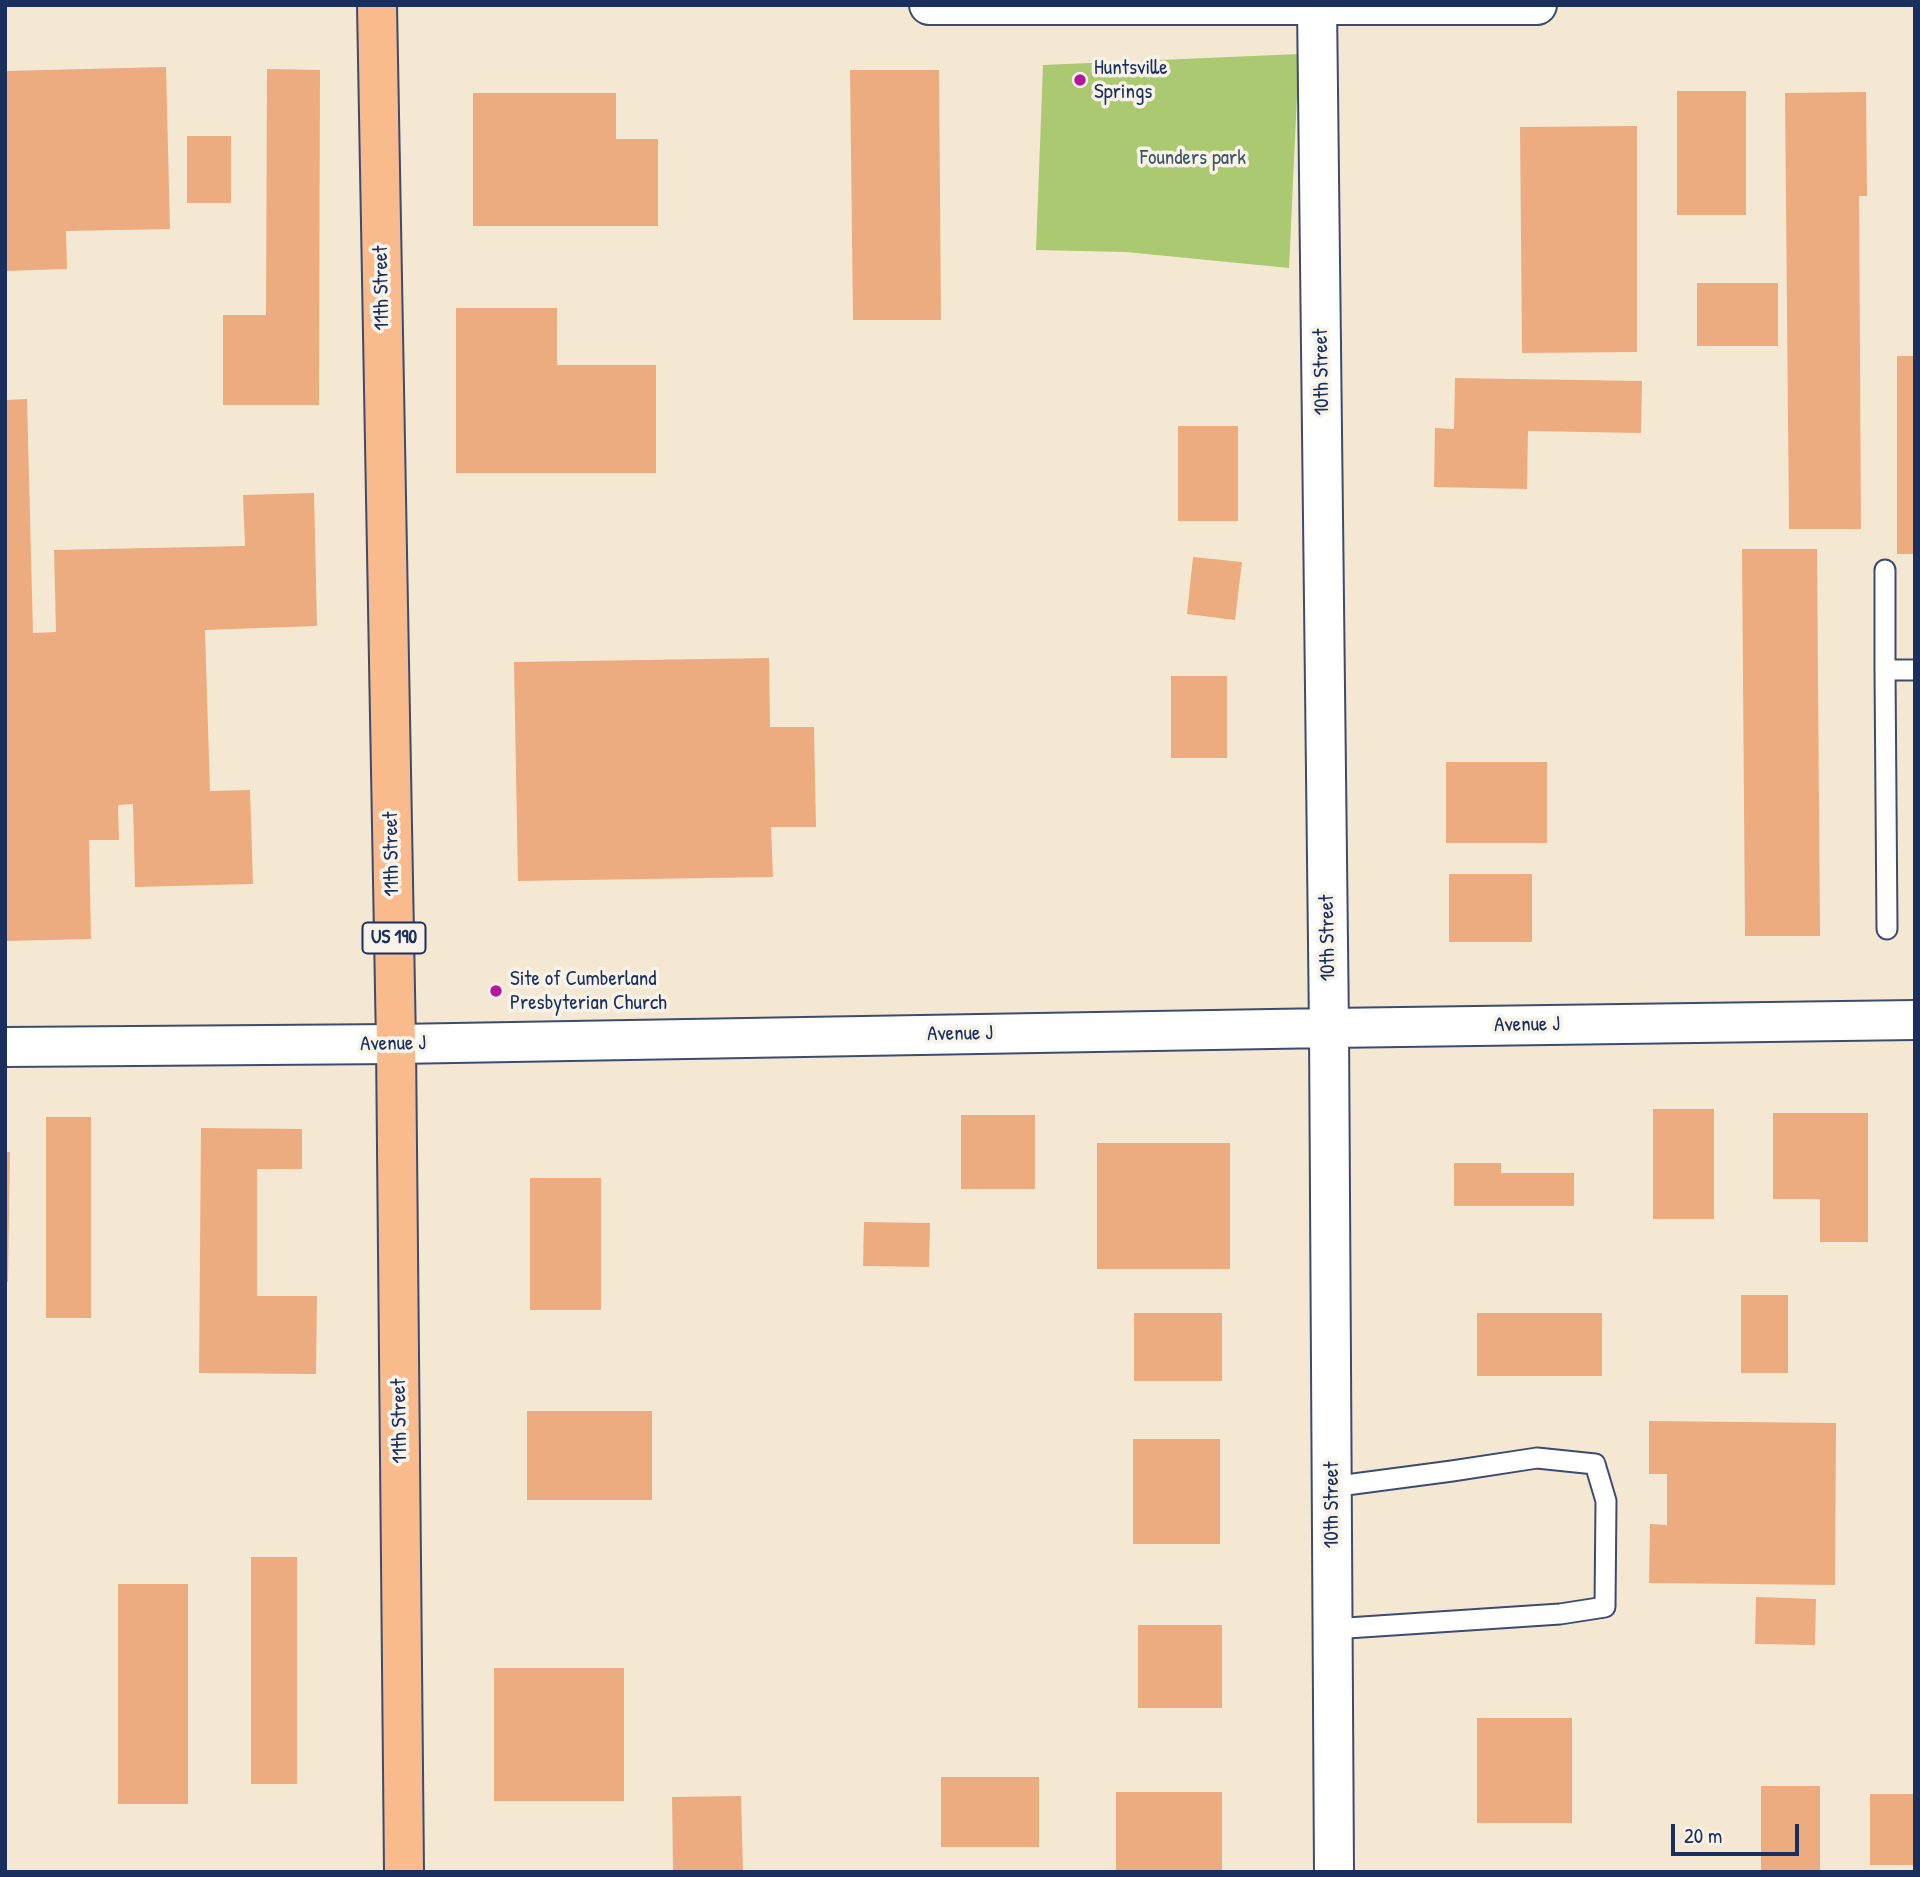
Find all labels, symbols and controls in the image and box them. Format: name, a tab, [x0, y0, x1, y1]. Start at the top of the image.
place label: Huntsville Springs	[1094, 55, 1168, 105]
marker: Huntsville Springs	[1072, 72, 1088, 88]
park label: Founders park	[1140, 145, 1246, 171]
street label: 11th Street	[369, 245, 395, 331]
street label: 10th Street	[1309, 328, 1335, 416]
street label: 11th Street	[379, 811, 405, 897]
street label: 10th Street	[1315, 894, 1341, 982]
road number: US 190	[362, 922, 426, 954]
place label: Site of Cumberland Presbyterian Church	[510, 966, 667, 1016]
marker: Site of Cumberland Presbyterian Church	[488, 983, 504, 999]
street label: Avenue J	[1494, 1012, 1560, 1038]
street label: Avenue J	[927, 1021, 993, 1047]
street label: Avenue J	[360, 1031, 426, 1057]
street label: 11th Street	[387, 1378, 413, 1464]
street label: 10th Street	[1319, 1462, 1345, 1548]
scale bar	[1675, 1811, 1803, 1855]
text: 20 m	[1684, 1821, 1722, 1850]

